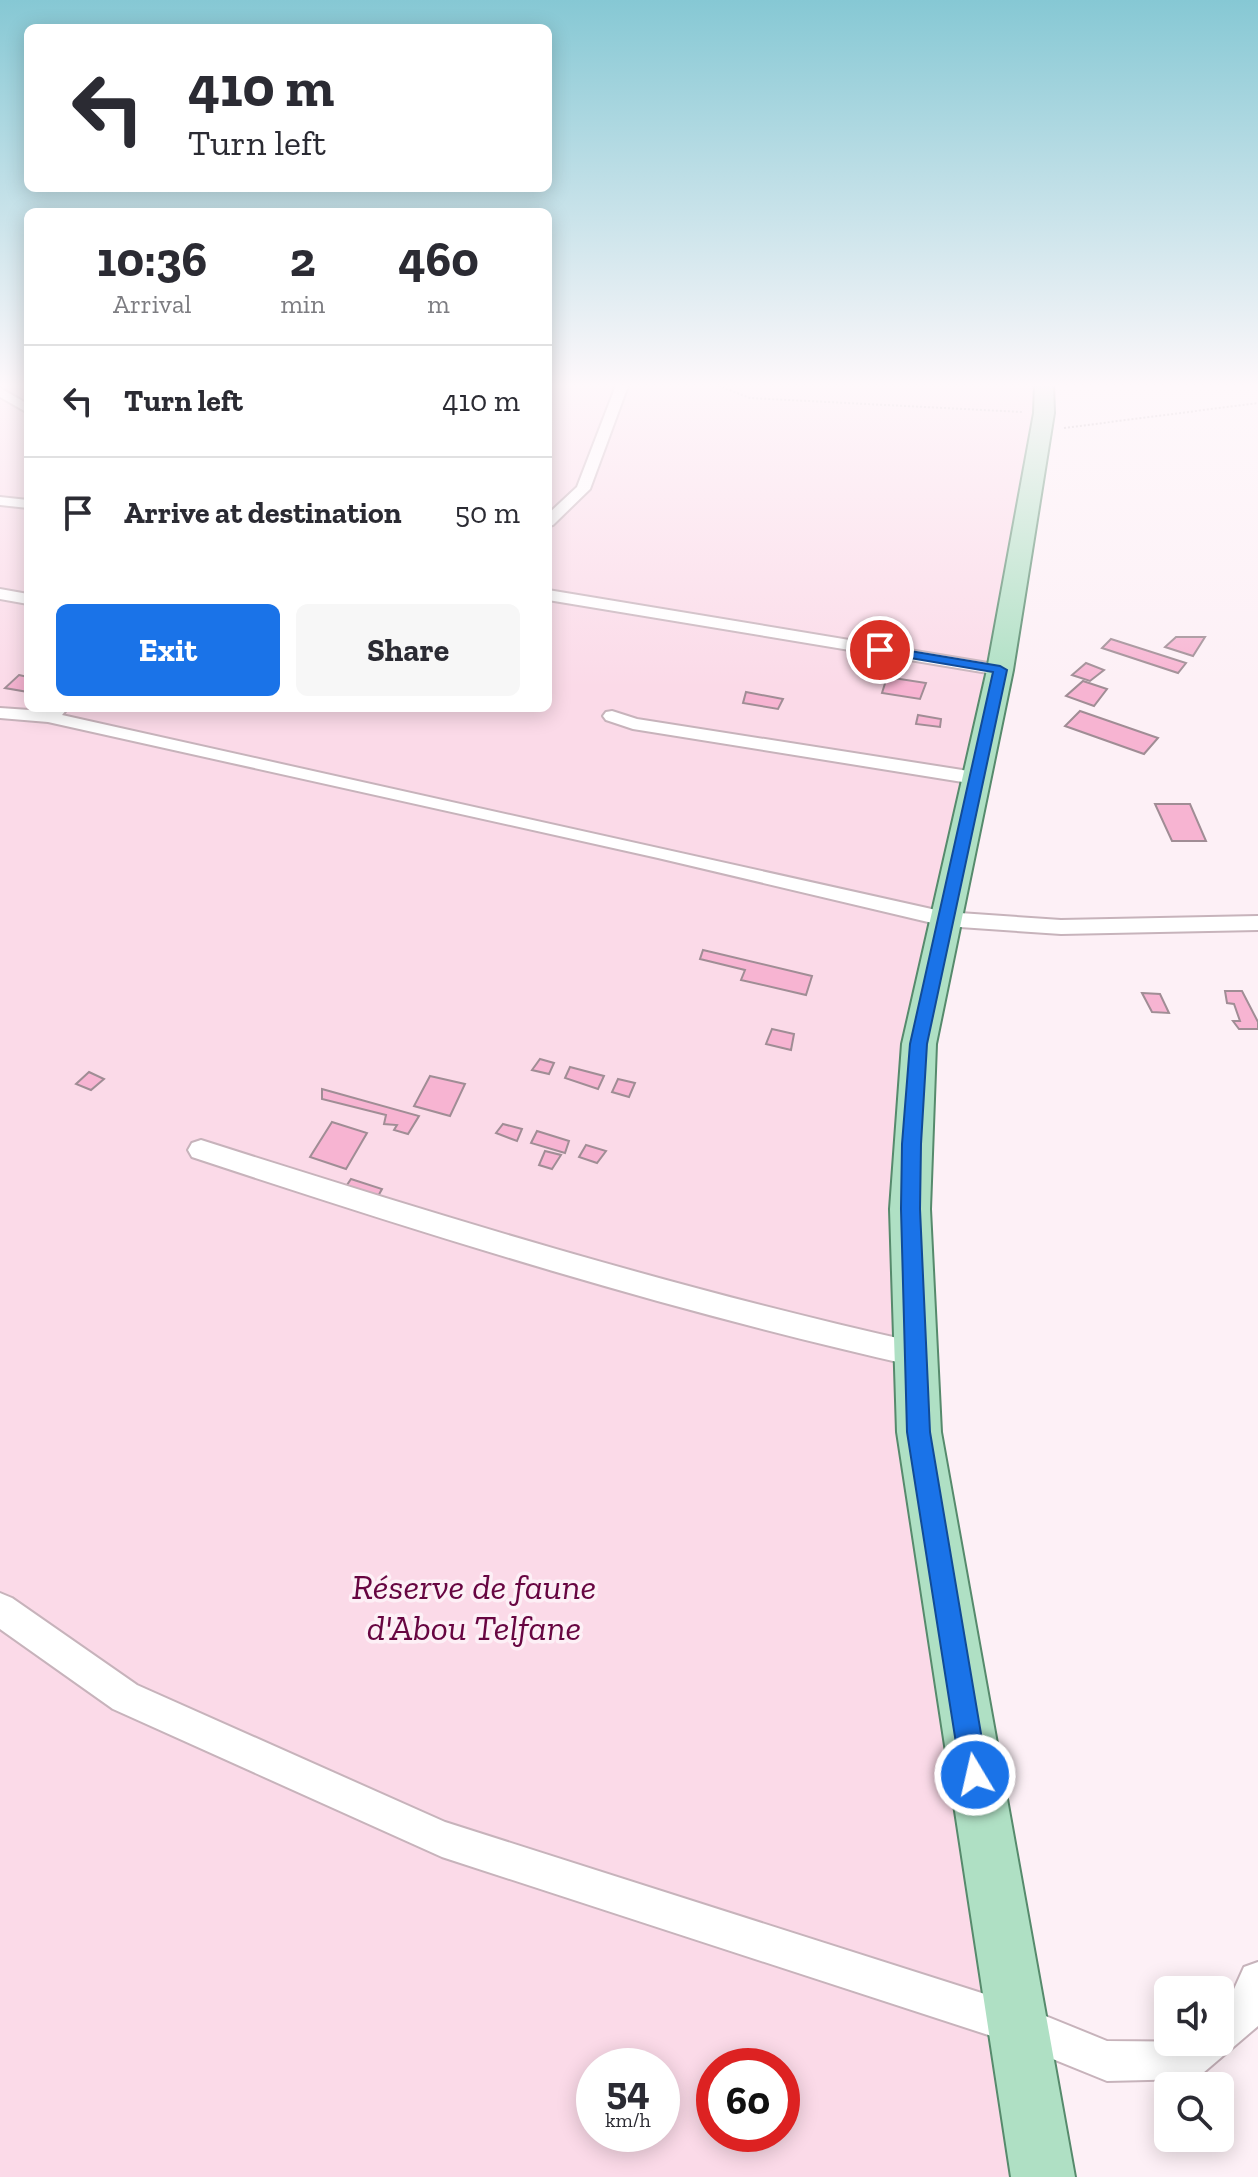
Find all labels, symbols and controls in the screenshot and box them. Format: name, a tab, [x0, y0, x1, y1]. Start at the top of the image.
text: 410 m	[188, 53, 334, 120]
icon: left	[56, 56, 160, 160]
text: Turn left	[188, 121, 326, 164]
text: 10:36	[97, 231, 207, 288]
text: 2	[290, 231, 316, 288]
text: 460	[398, 231, 479, 288]
text: Arrival	[113, 288, 191, 320]
text: min	[280, 288, 325, 320]
text: m	[427, 288, 450, 320]
icon: left	[56, 379, 100, 423]
text: Turn left	[124, 383, 243, 419]
text: 410 m	[442, 383, 520, 419]
icon: arrive	[56, 491, 100, 535]
text: Arrive at destination	[124, 495, 401, 531]
text: 50 m	[455, 495, 520, 531]
button: Exit	[56, 604, 280, 696]
button: Share	[296, 604, 520, 696]
pin	[846, 616, 914, 684]
icon: arrive	[858, 628, 902, 672]
park label: Réserve de faune d'Abou Telfane	[352, 1565, 596, 1649]
position arrow	[933, 1733, 1017, 1817]
map controls	[1154, 1976, 1234, 2152]
button: sound	[1154, 1976, 1234, 2056]
speed limit sign: 60	[696, 2048, 800, 2152]
text: 54	[606, 2066, 650, 2114]
button: search	[1154, 2072, 1234, 2152]
text: km/h	[605, 2108, 651, 2132]

